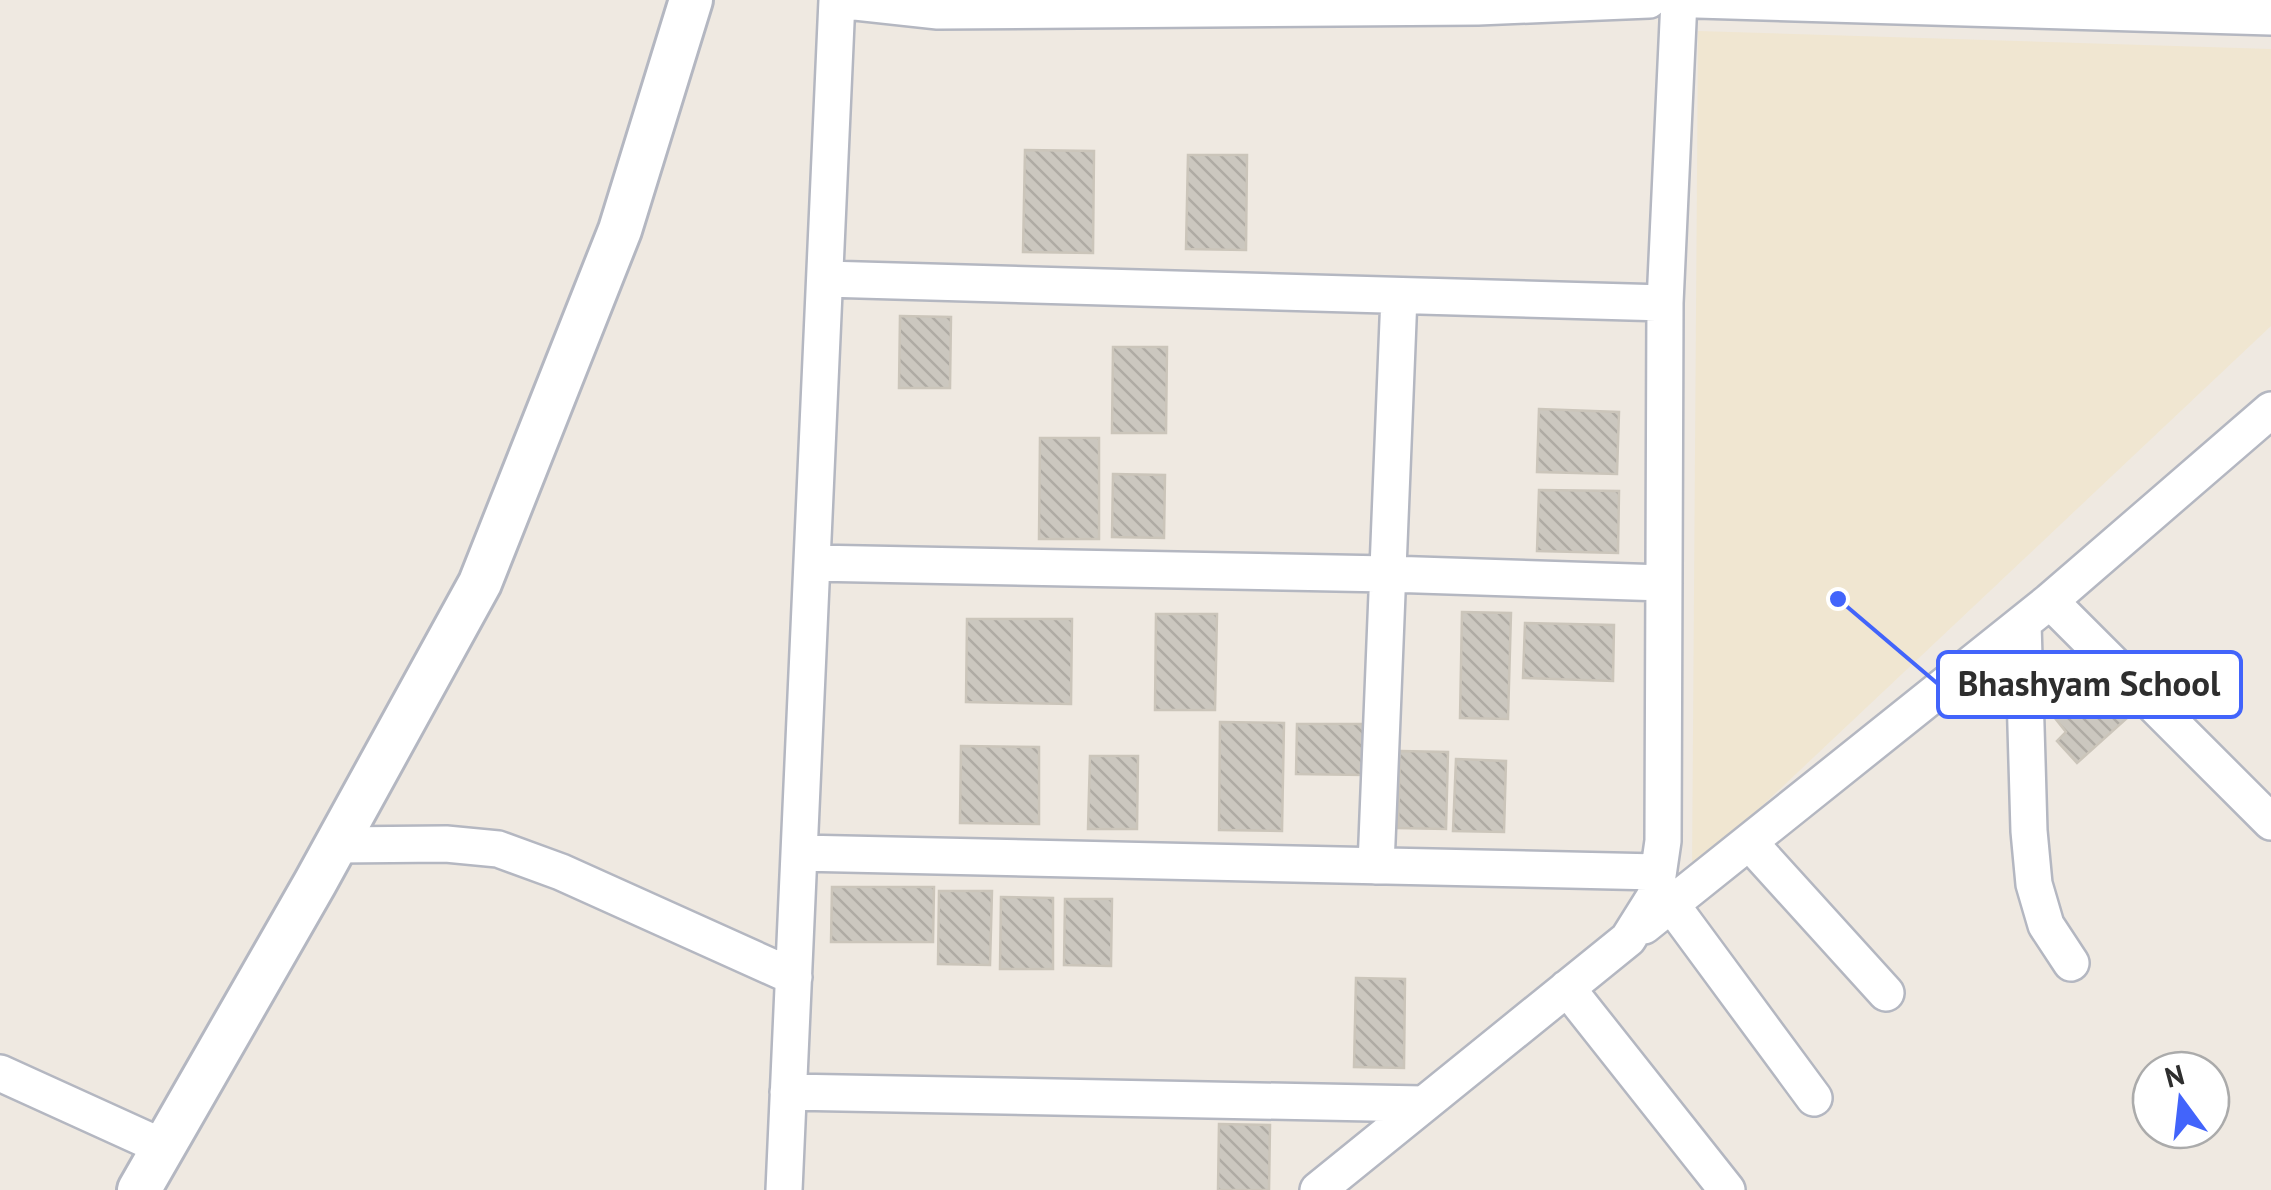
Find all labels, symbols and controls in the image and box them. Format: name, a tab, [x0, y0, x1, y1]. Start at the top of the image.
callout: Bhashyam School	[1938, 652, 2241, 717]
text: Bhashyam School	[1958, 660, 2221, 706]
north arrow	[2131, 1050, 2231, 1150]
text: N	[2161, 1055, 2188, 1096]

